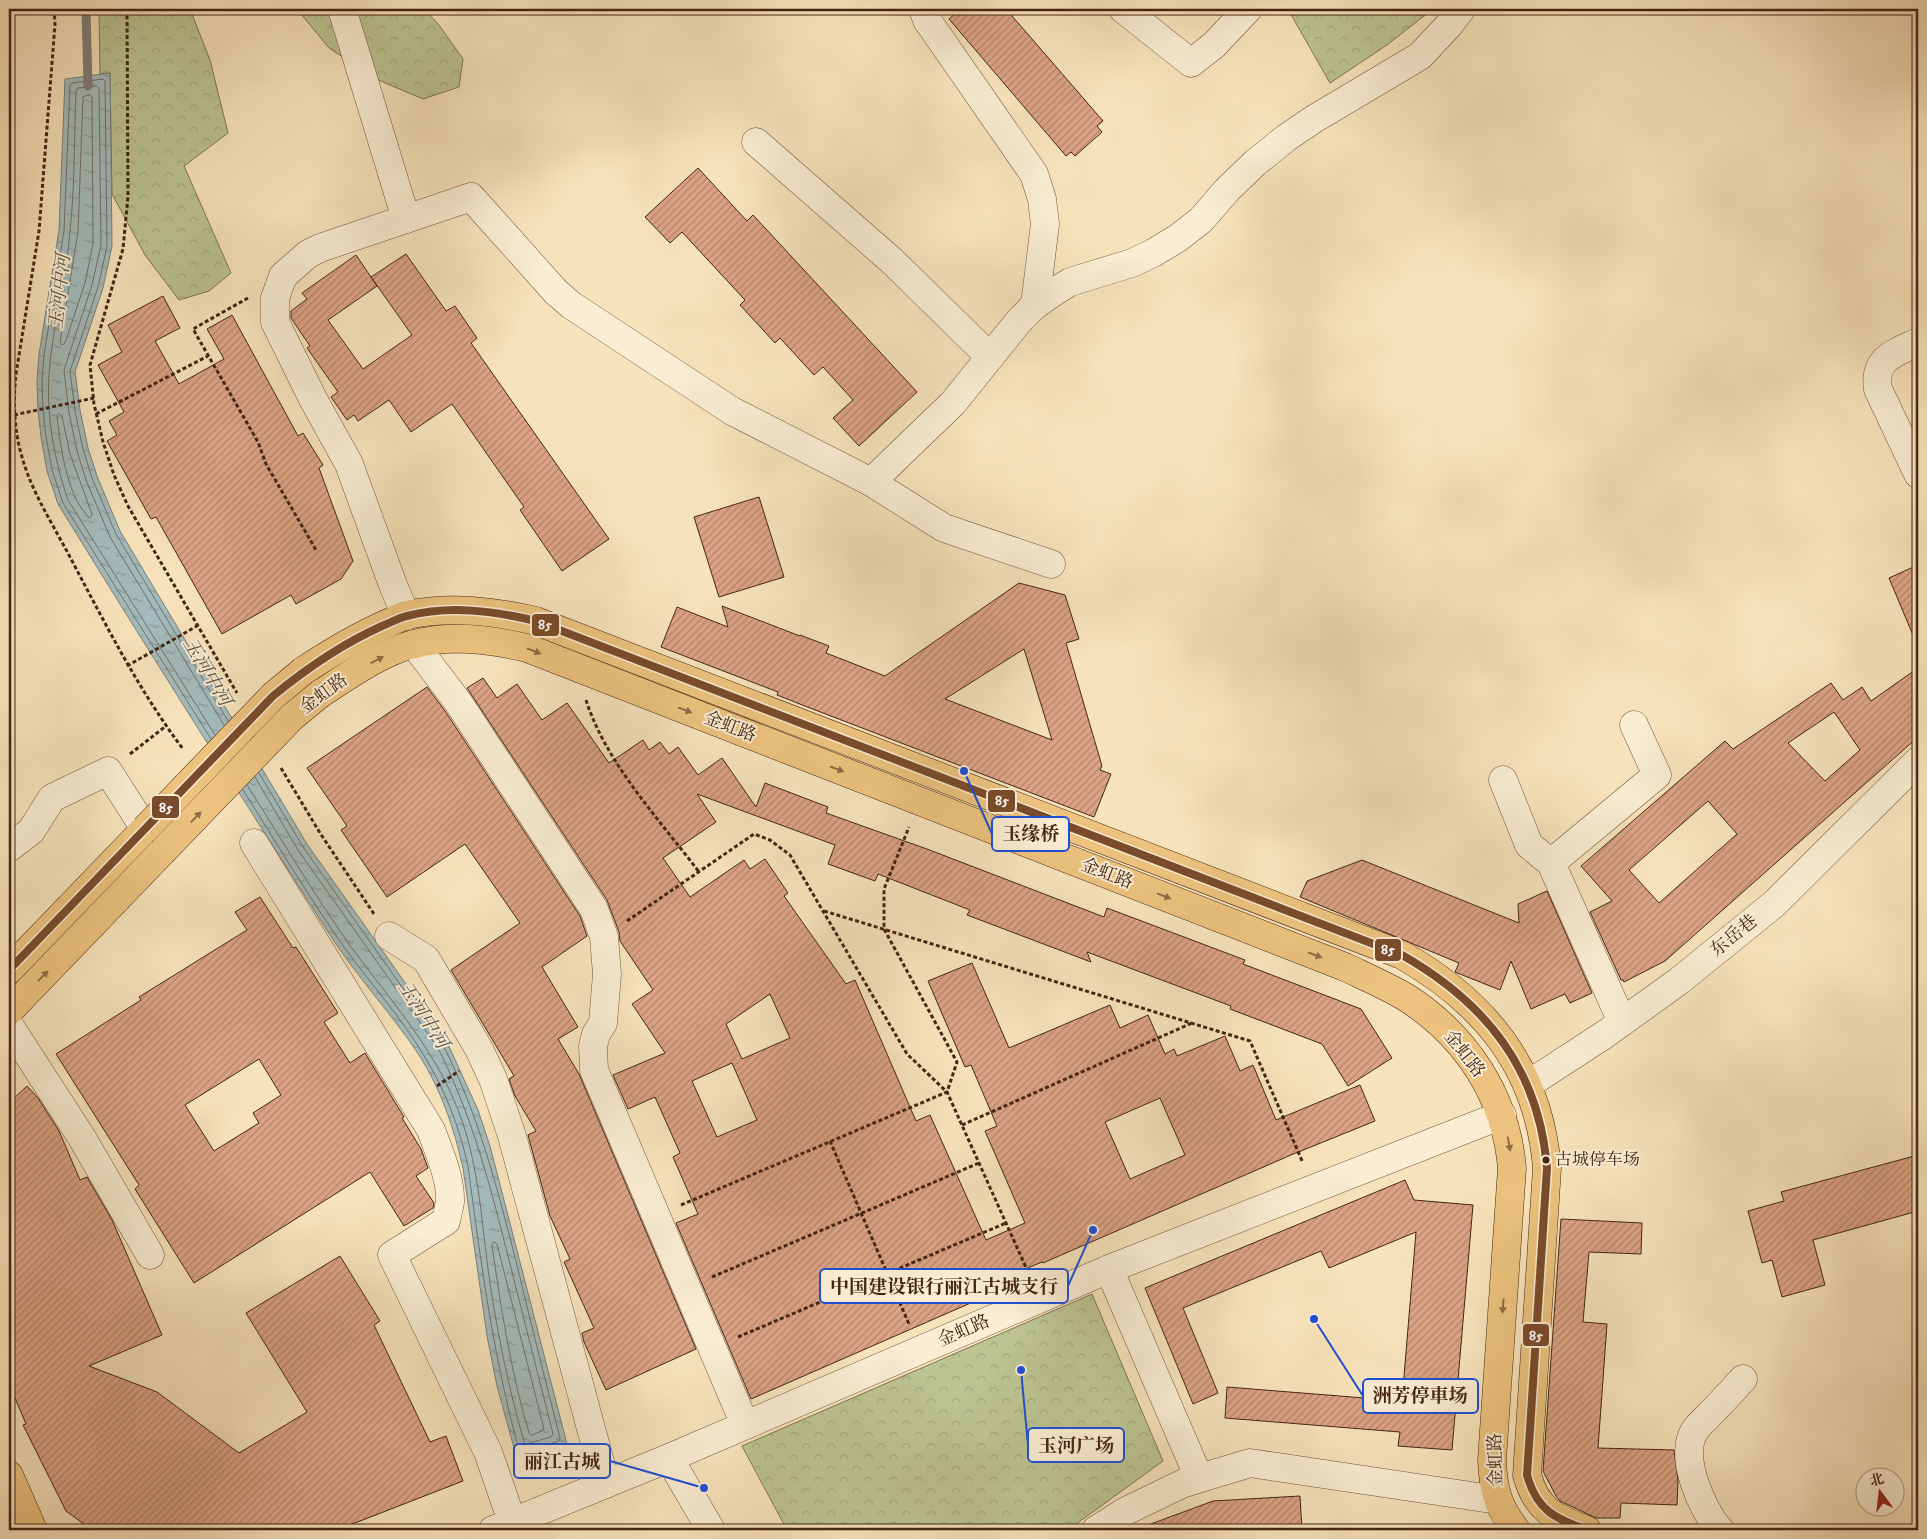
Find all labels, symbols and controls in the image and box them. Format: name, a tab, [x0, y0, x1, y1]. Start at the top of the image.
water label: 玉河中河	[45, 250, 76, 331]
line badge: 85	[531, 613, 560, 637]
text: 85	[538, 616, 552, 634]
water label: 玉河中河	[178, 633, 238, 713]
one-way arrow	[527, 647, 542, 655]
one-way arrow	[369, 656, 384, 664]
street label: 金虹路	[296, 669, 352, 719]
one-way arrow	[678, 707, 693, 714]
street label: 金虹路	[701, 707, 759, 747]
one-way arrow	[830, 765, 845, 773]
line badge: 85	[987, 789, 1016, 813]
text: 85	[995, 792, 1009, 810]
line badge: 85	[151, 795, 180, 819]
text: 85	[159, 799, 173, 817]
one-way arrow	[189, 812, 201, 824]
callout: 玉缘桥	[992, 817, 1069, 851]
text: 玉缘桥	[1002, 823, 1060, 846]
street label: 金虹路	[1078, 854, 1136, 894]
one-way arrow	[1157, 892, 1172, 900]
street label: 东岳巷	[1706, 910, 1762, 962]
line badge: 85	[1374, 938, 1402, 962]
text: 85	[1381, 941, 1395, 959]
one-way arrow	[1308, 951, 1323, 959]
one-way arrow	[37, 970, 49, 982]
water label: 玉河中河	[393, 977, 455, 1056]
street label: 金虹路	[1439, 1026, 1489, 1082]
one-way arrow	[1506, 1137, 1514, 1153]
place label: 古城停车场	[1555, 1149, 1640, 1171]
marker: 古城停车场	[1541, 1155, 1551, 1165]
callout: 中国建设银行丽江古城支行	[820, 1269, 1068, 1303]
text: 中国建设银行丽江古城支行	[830, 1276, 1058, 1299]
one-way arrow	[1498, 1299, 1506, 1315]
street label: 金虹路	[935, 1310, 993, 1352]
line badge: 85	[1522, 1323, 1550, 1347]
text: 85	[1529, 1327, 1543, 1345]
callout: 洲芳停車场	[1363, 1379, 1478, 1413]
text: 洲芳停車场	[1372, 1385, 1468, 1408]
callout: 玉河广场	[1028, 1428, 1124, 1462]
street label: 金虹路	[1485, 1433, 1507, 1487]
text: 玉河广场	[1038, 1435, 1114, 1458]
callout: 丽江古城	[514, 1444, 610, 1478]
text: 丽江古城	[524, 1451, 600, 1474]
north arrow	[1854, 1466, 1904, 1516]
text: 北	[1868, 1470, 1886, 1491]

